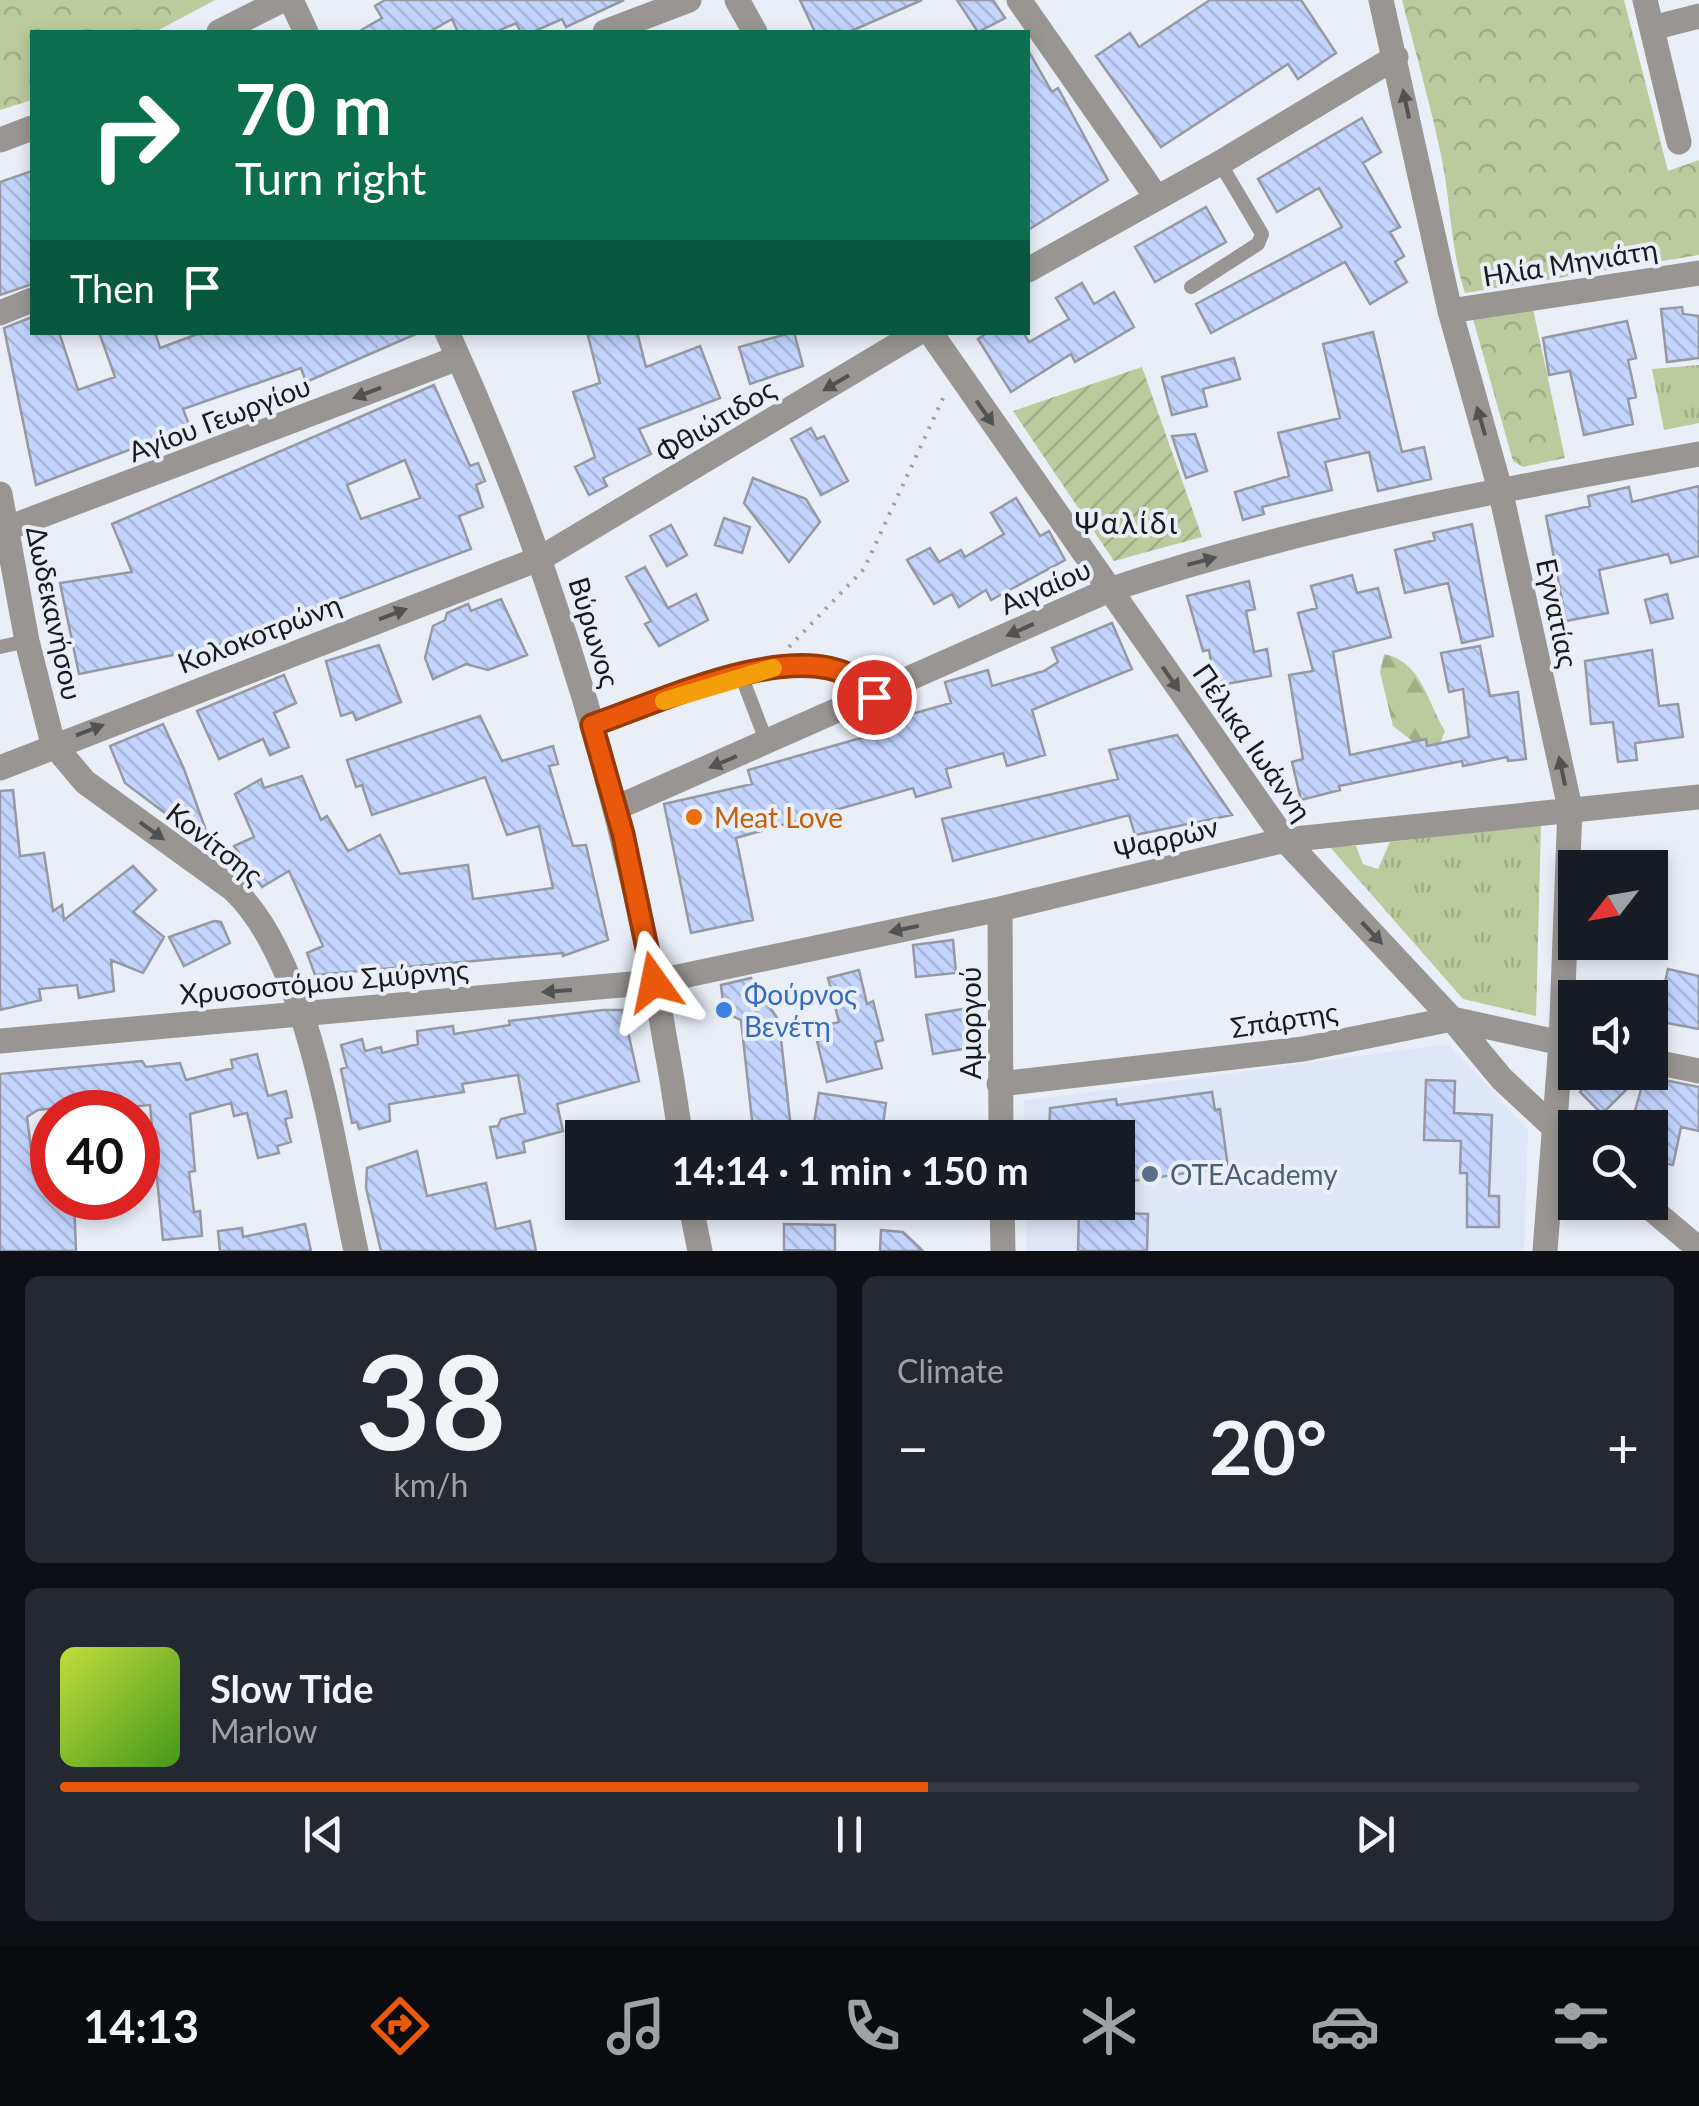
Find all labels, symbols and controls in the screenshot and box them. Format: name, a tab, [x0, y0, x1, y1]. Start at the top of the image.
text: 70 m	[235, 66, 392, 150]
icon: right	[70, 70, 200, 200]
one-way arrow	[1398, 89, 1414, 120]
text: Turn right	[235, 151, 426, 205]
street label: Ηλία Μηνιάτη	[1480, 231, 1660, 293]
icon: arrive	[175, 260, 230, 315]
text: Then	[70, 265, 155, 311]
street label: Αγίου Γεωργίου	[123, 368, 315, 468]
street label: Φθιώτιδος	[649, 371, 781, 469]
one-way arrow	[822, 373, 850, 391]
one-way arrow	[352, 385, 382, 401]
one-way arrow	[975, 399, 994, 426]
one-way arrow	[1472, 405, 1488, 436]
district label: Ψαλίδι	[1075, 504, 1179, 540]
street label: Δωδεκανήσου	[20, 523, 90, 703]
street label: Αιγαίου	[994, 551, 1096, 621]
one-way arrow	[1187, 553, 1218, 568]
street label: Εγνατίας	[1530, 555, 1586, 671]
street label: Βύρωνος	[562, 573, 628, 691]
street label: Κολοκοτρώνη	[172, 586, 346, 680]
one-way arrow	[379, 606, 409, 621]
one-way arrow	[1005, 622, 1034, 639]
pin	[832, 655, 917, 740]
street label: Πέλικα Ιωάννη	[1186, 657, 1320, 827]
one-way arrow	[1161, 666, 1181, 692]
icon: arrive	[847, 670, 902, 725]
one-way arrow	[75, 722, 105, 738]
one-way arrow	[708, 754, 738, 770]
one-way arrow	[1553, 755, 1569, 786]
street label: Κονίτσης	[160, 795, 270, 891]
place label: Meat Love	[714, 800, 843, 834]
marker: Meat Love	[683, 806, 705, 828]
street label: Ψαρρών	[1111, 809, 1221, 867]
one-way arrow	[139, 821, 166, 840]
north arrow	[1558, 850, 1668, 960]
map controls	[1558, 850, 1668, 1220]
one-way arrow	[1360, 921, 1383, 945]
one-way arrow	[889, 922, 920, 938]
position arrow	[602, 930, 706, 1034]
street label: Χρυσοστόμου Σμύρνης	[178, 951, 470, 1011]
street label: Αμοργού	[953, 967, 987, 1079]
place label: Φούρνος Βενέτη	[744, 977, 857, 1043]
button: sound	[1558, 980, 1668, 1090]
one-way arrow	[540, 984, 572, 1000]
street label: Σπάρτης	[1228, 994, 1340, 1044]
marker: Φούρνος Βενέτη	[713, 999, 735, 1021]
speed limit sign: 40	[30, 1090, 160, 1220]
button: search	[1558, 1110, 1668, 1220]
text: 14:14 · 1 min · 150 m	[671, 1147, 1029, 1193]
place label: OTEAcademy	[1170, 1157, 1338, 1191]
marker: OTEAcademy	[1139, 1163, 1161, 1185]
text: 38	[356, 1322, 506, 1478]
text: Climate	[897, 1351, 1004, 1390]
text: 20°	[1209, 1401, 1327, 1491]
text: −	[897, 1414, 929, 1480]
text: +	[1607, 1414, 1639, 1480]
text: km/h	[394, 1465, 468, 1504]
text: Slow Tide	[210, 1665, 373, 1711]
text: Marlow	[210, 1711, 317, 1750]
icon: previous	[296, 1807, 351, 1862]
icon: pause	[822, 1807, 877, 1862]
icon: next	[1348, 1807, 1403, 1862]
icon: directions	[365, 1991, 435, 2061]
icon: music	[601, 1991, 671, 2061]
icon: phone	[837, 1991, 907, 2061]
icon: climate	[1074, 1991, 1144, 2061]
icon: car	[1310, 1991, 1380, 2061]
icon: filters	[1546, 1991, 1616, 2061]
text: 14:13	[83, 1999, 199, 2053]

